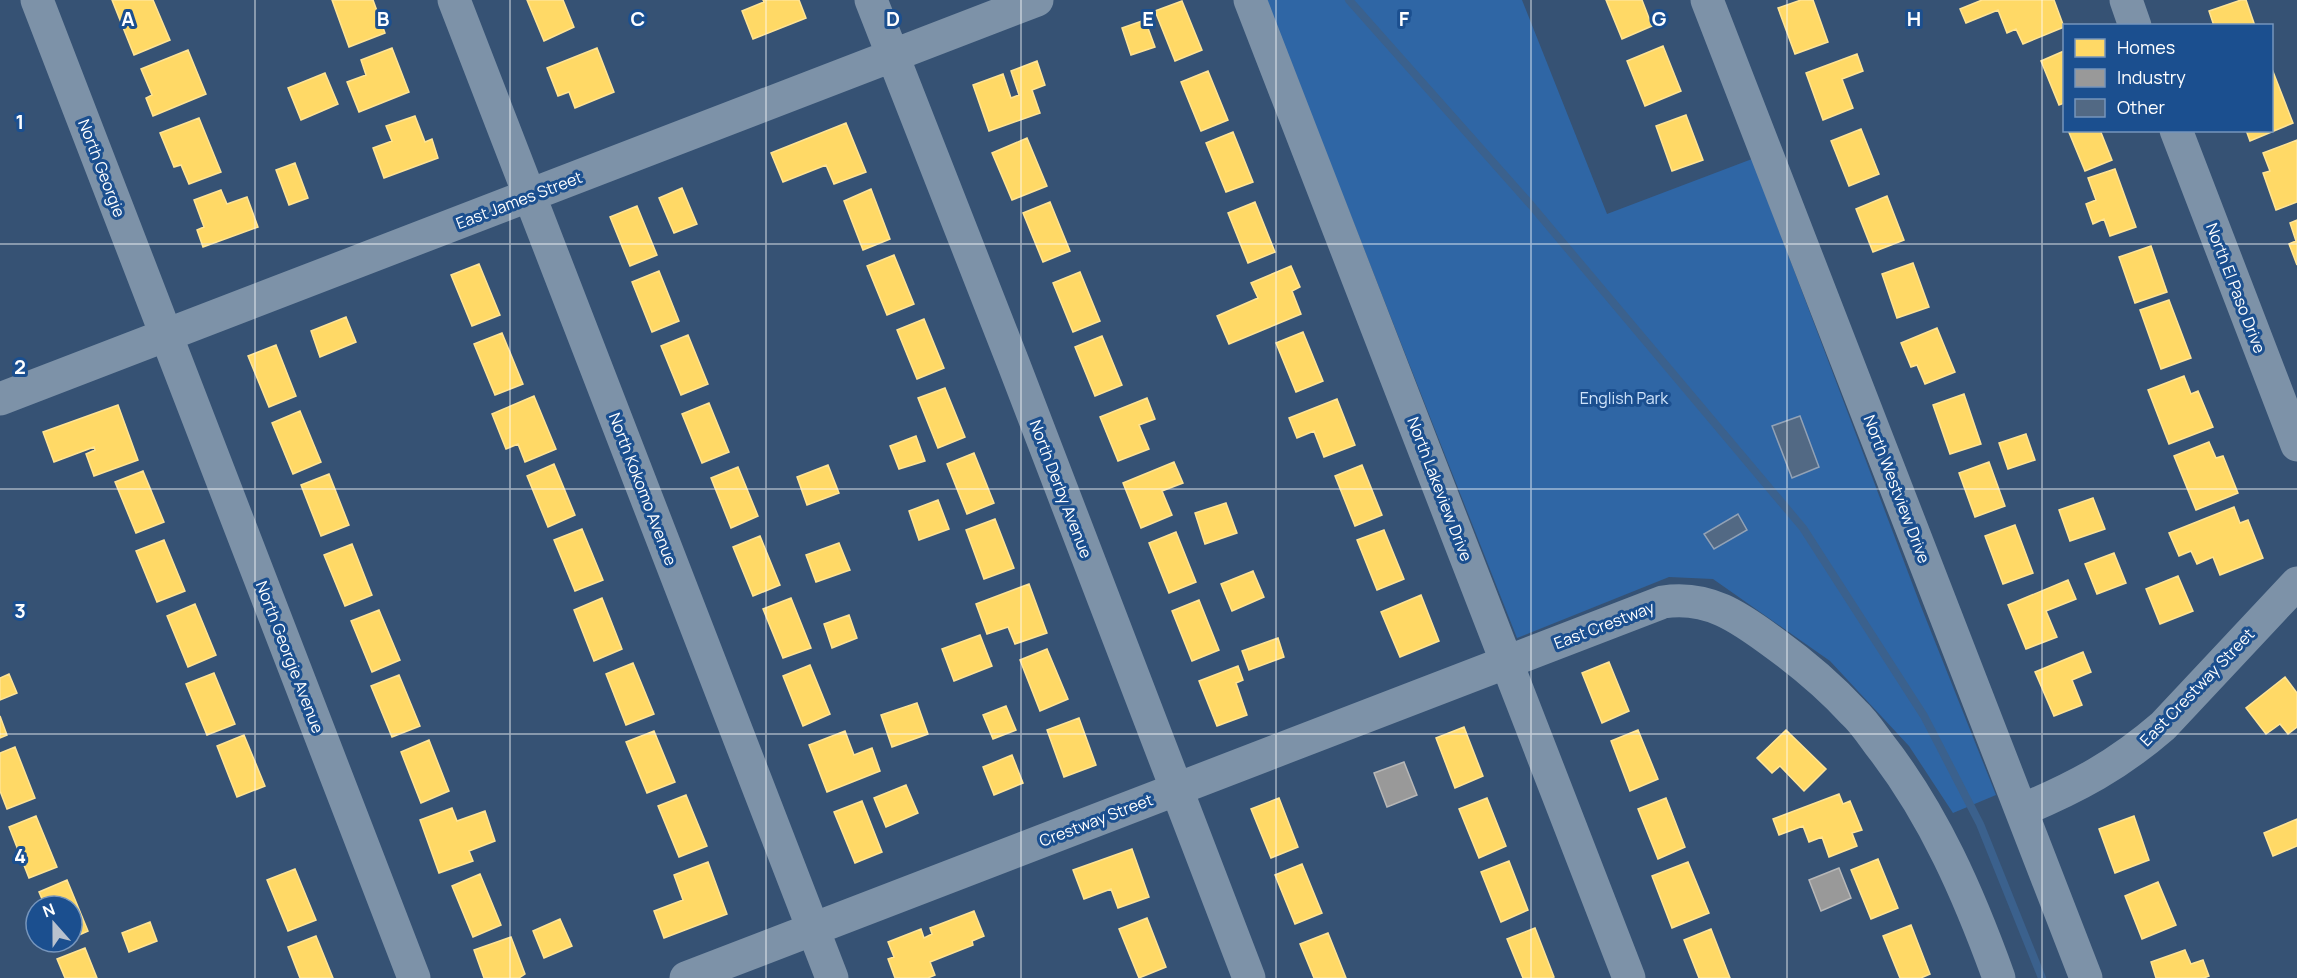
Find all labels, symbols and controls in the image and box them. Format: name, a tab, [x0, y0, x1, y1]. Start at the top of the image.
text: A	[121, 5, 135, 32]
text: B	[377, 5, 390, 32]
text: C	[631, 5, 645, 32]
text: D	[886, 5, 900, 32]
text: E	[1142, 5, 1154, 32]
text: F	[1399, 5, 1410, 32]
text: G	[1652, 5, 1667, 32]
text: H	[1907, 5, 1921, 32]
legend	[2063, 24, 2273, 132]
text: Homes	[2117, 35, 2175, 59]
text: Industry	[2117, 65, 2186, 89]
text: Other	[2117, 95, 2165, 119]
text: 1	[16, 108, 24, 135]
street label: North Georgie	[73, 116, 131, 220]
street label: East James Street	[453, 166, 585, 234]
street label: North El Paso Drive	[2201, 220, 2271, 356]
text: 2	[14, 353, 26, 380]
park label: English Park	[1580, 387, 1669, 409]
street label: North Kokomo Avenue	[604, 410, 682, 568]
street label: North Westview Drive	[1859, 412, 1935, 566]
street label: North Lakeview Drive	[1402, 414, 1478, 564]
street label: North Derby Avenue	[1024, 417, 1098, 561]
street label: North Georgie Avenue	[251, 578, 329, 736]
street label: East Crestway	[1551, 596, 1658, 654]
text: 3	[14, 597, 26, 624]
street label: East Crestway Street	[2135, 623, 2259, 751]
street label: Crestway Street	[1036, 788, 1156, 852]
text: 4	[14, 842, 26, 869]
north arrow	[24, 894, 84, 954]
text: N	[39, 898, 58, 922]

